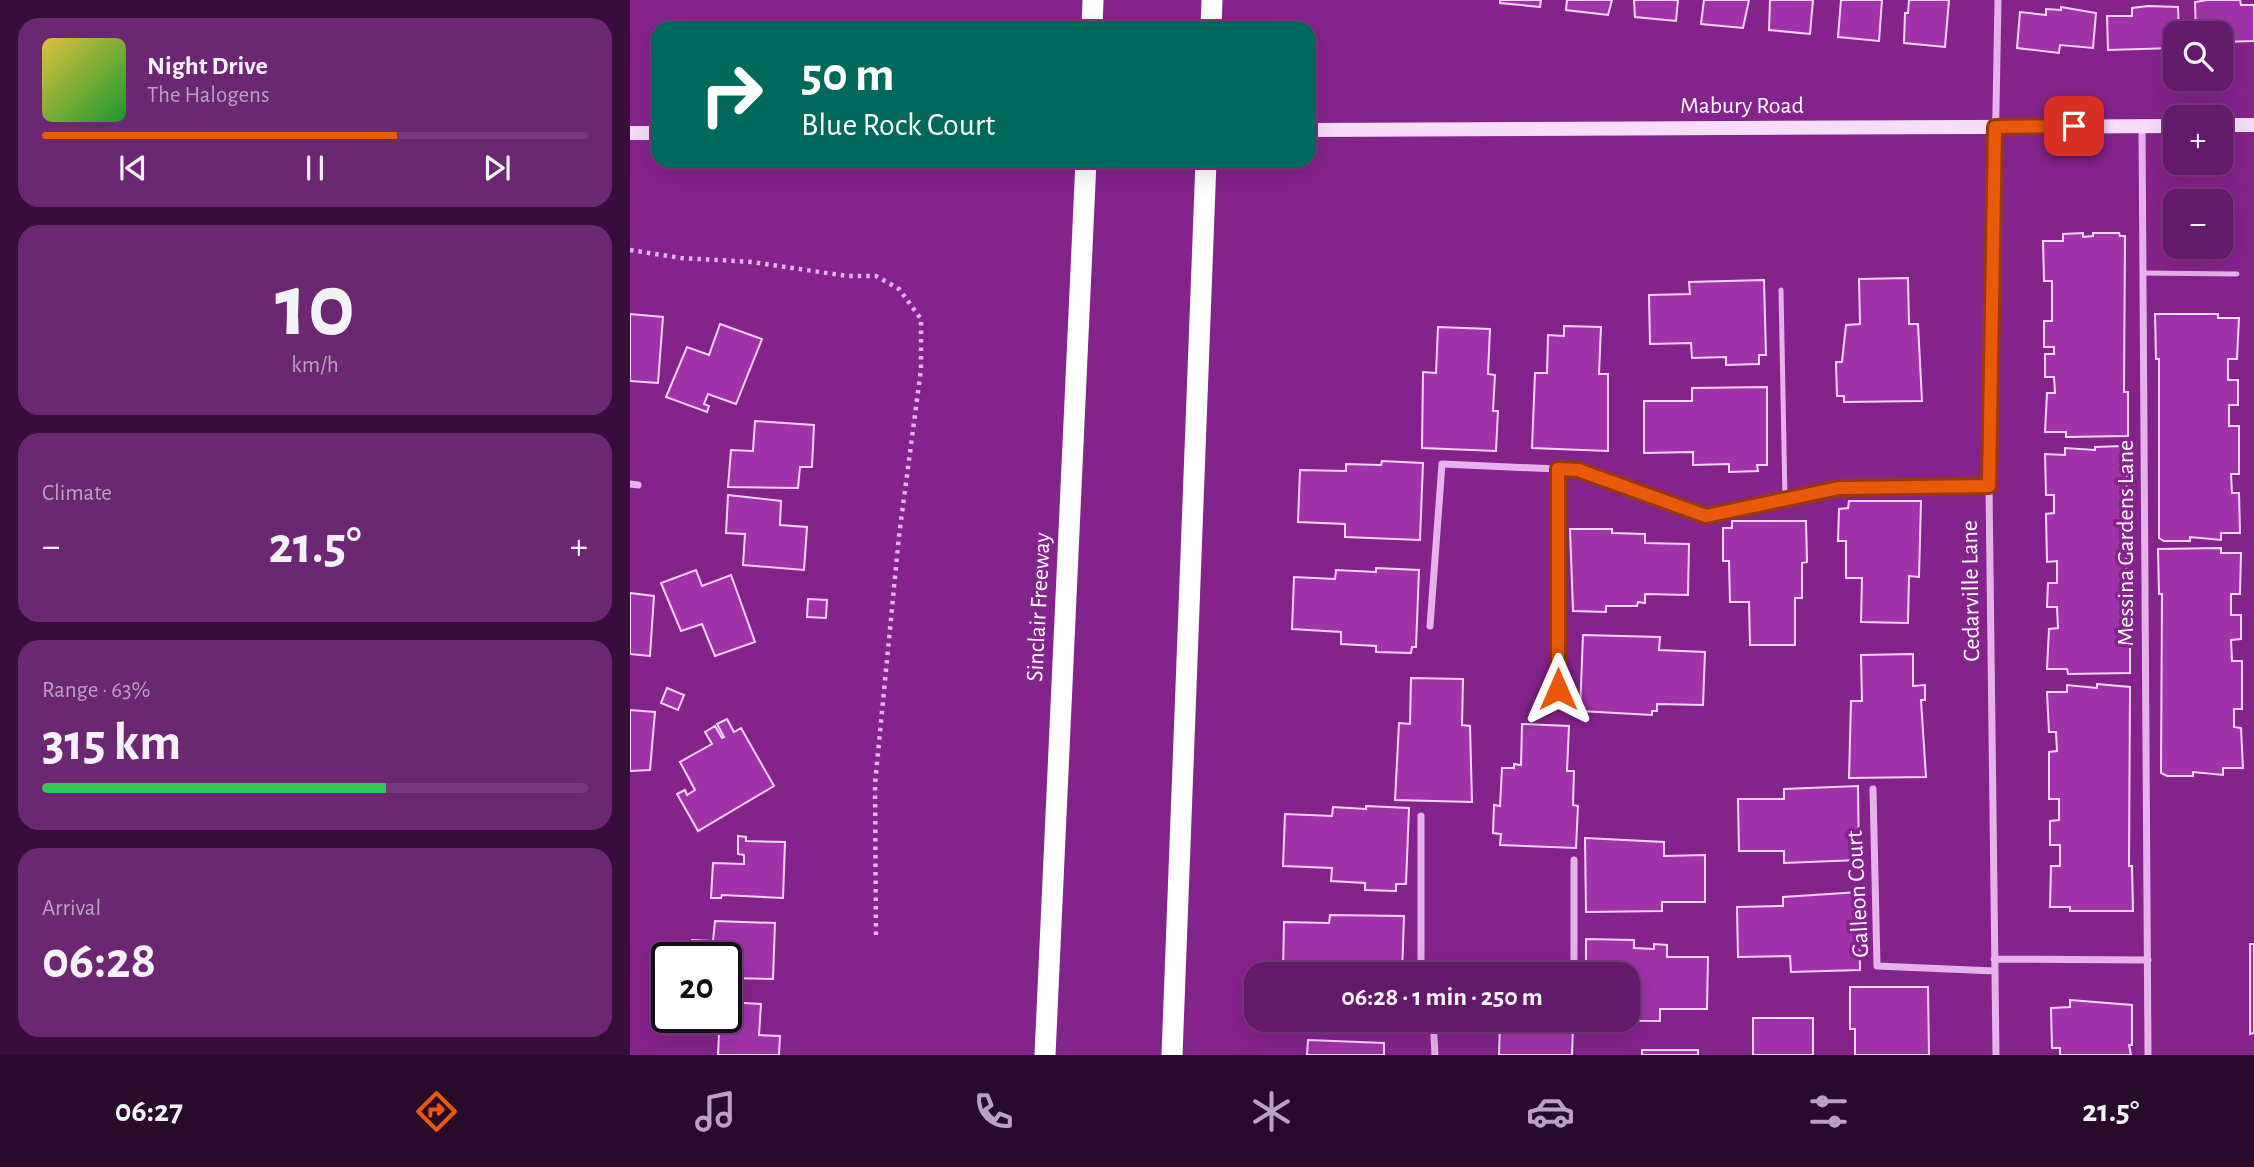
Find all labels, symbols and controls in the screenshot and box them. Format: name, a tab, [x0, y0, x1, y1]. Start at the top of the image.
map controls	[2163, 21, 2233, 259]
button: search	[2163, 21, 2233, 91]
icon: right	[686, 49, 777, 140]
text: 50 m	[801, 51, 895, 100]
text: Night Drive	[147, 53, 268, 79]
text: The Halogens	[147, 84, 269, 107]
street label: Mabury Road	[1680, 94, 1804, 118]
pin	[2044, 96, 2104, 156]
button: +	[2163, 105, 2233, 175]
icon: arrive	[2055, 107, 2093, 145]
text: Blue Rock Court	[801, 109, 995, 141]
icon: previous	[114, 149, 152, 187]
icon: pause	[296, 149, 334, 187]
icon: next	[478, 149, 516, 187]
button: −	[2163, 189, 2233, 259]
text: 10	[275, 261, 355, 352]
text: km/h	[291, 354, 339, 377]
street label: Messina Gardens Lane	[2114, 440, 2138, 646]
text: Climate	[42, 482, 112, 505]
text: 21.5°	[269, 520, 361, 572]
street label: Cedarville Lane	[1958, 520, 1984, 662]
text: −	[42, 528, 60, 566]
text: +	[570, 528, 588, 566]
street label: Sinclair Freeway	[1023, 532, 1055, 682]
position arrow	[1521, 652, 1595, 726]
text: Range · 63%	[42, 679, 150, 702]
text: 315 km	[42, 717, 181, 769]
street label: Galleon Court	[1843, 829, 1873, 958]
text: Arrival	[42, 897, 101, 920]
text: 06:28	[42, 935, 156, 987]
speed limit sign: 20	[651, 942, 742, 1033]
text: 06:28 · 1 min · 250 m	[1341, 984, 1543, 1010]
icon: directions	[412, 1087, 461, 1136]
icon: music	[691, 1087, 740, 1136]
icon: phone	[969, 1087, 1018, 1136]
icon: climate	[1247, 1087, 1296, 1136]
icon: car	[1526, 1087, 1575, 1136]
icon: filters	[1804, 1087, 1853, 1136]
text: 06:27	[115, 1095, 183, 1127]
text: 21.5°	[2082, 1095, 2139, 1127]

